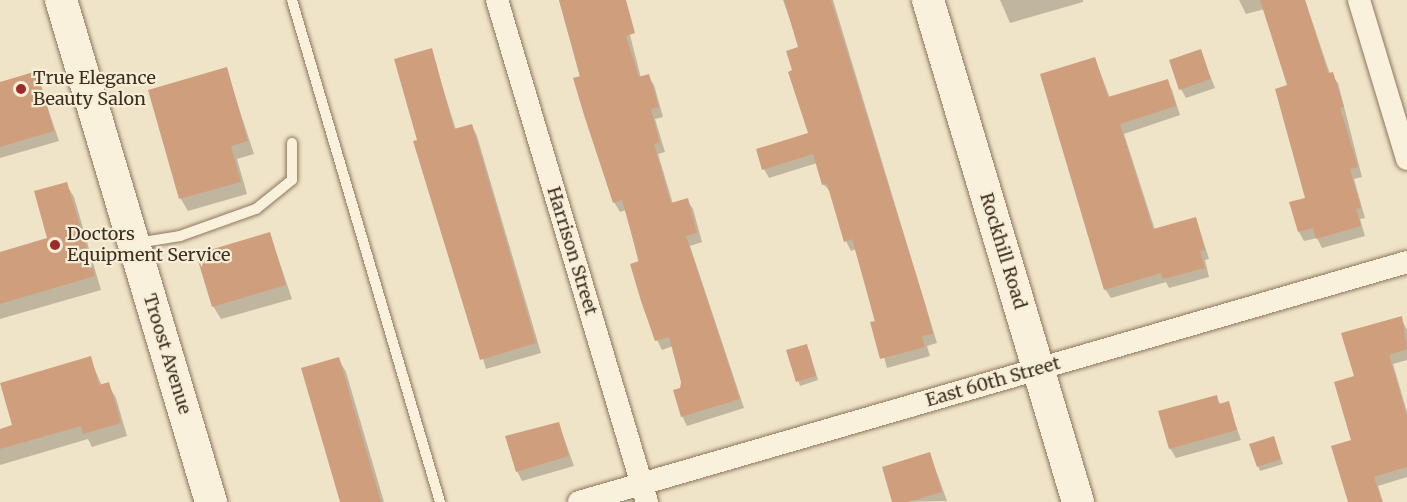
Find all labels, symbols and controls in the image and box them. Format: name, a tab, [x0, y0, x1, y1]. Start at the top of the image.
place label: True Elegance Beauty Salon	[33, 68, 156, 110]
marker: True Elegance Beauty Salon	[14, 82, 28, 96]
street label: Harrison Street	[542, 184, 602, 318]
street label: Rockhill Road	[975, 190, 1031, 312]
place label: Doctors Equipment Service	[67, 224, 230, 266]
marker: Doctors Equipment Service	[48, 238, 62, 252]
street label: Troost Avenue	[138, 291, 196, 417]
street label: East 60th Street	[923, 352, 1063, 412]

